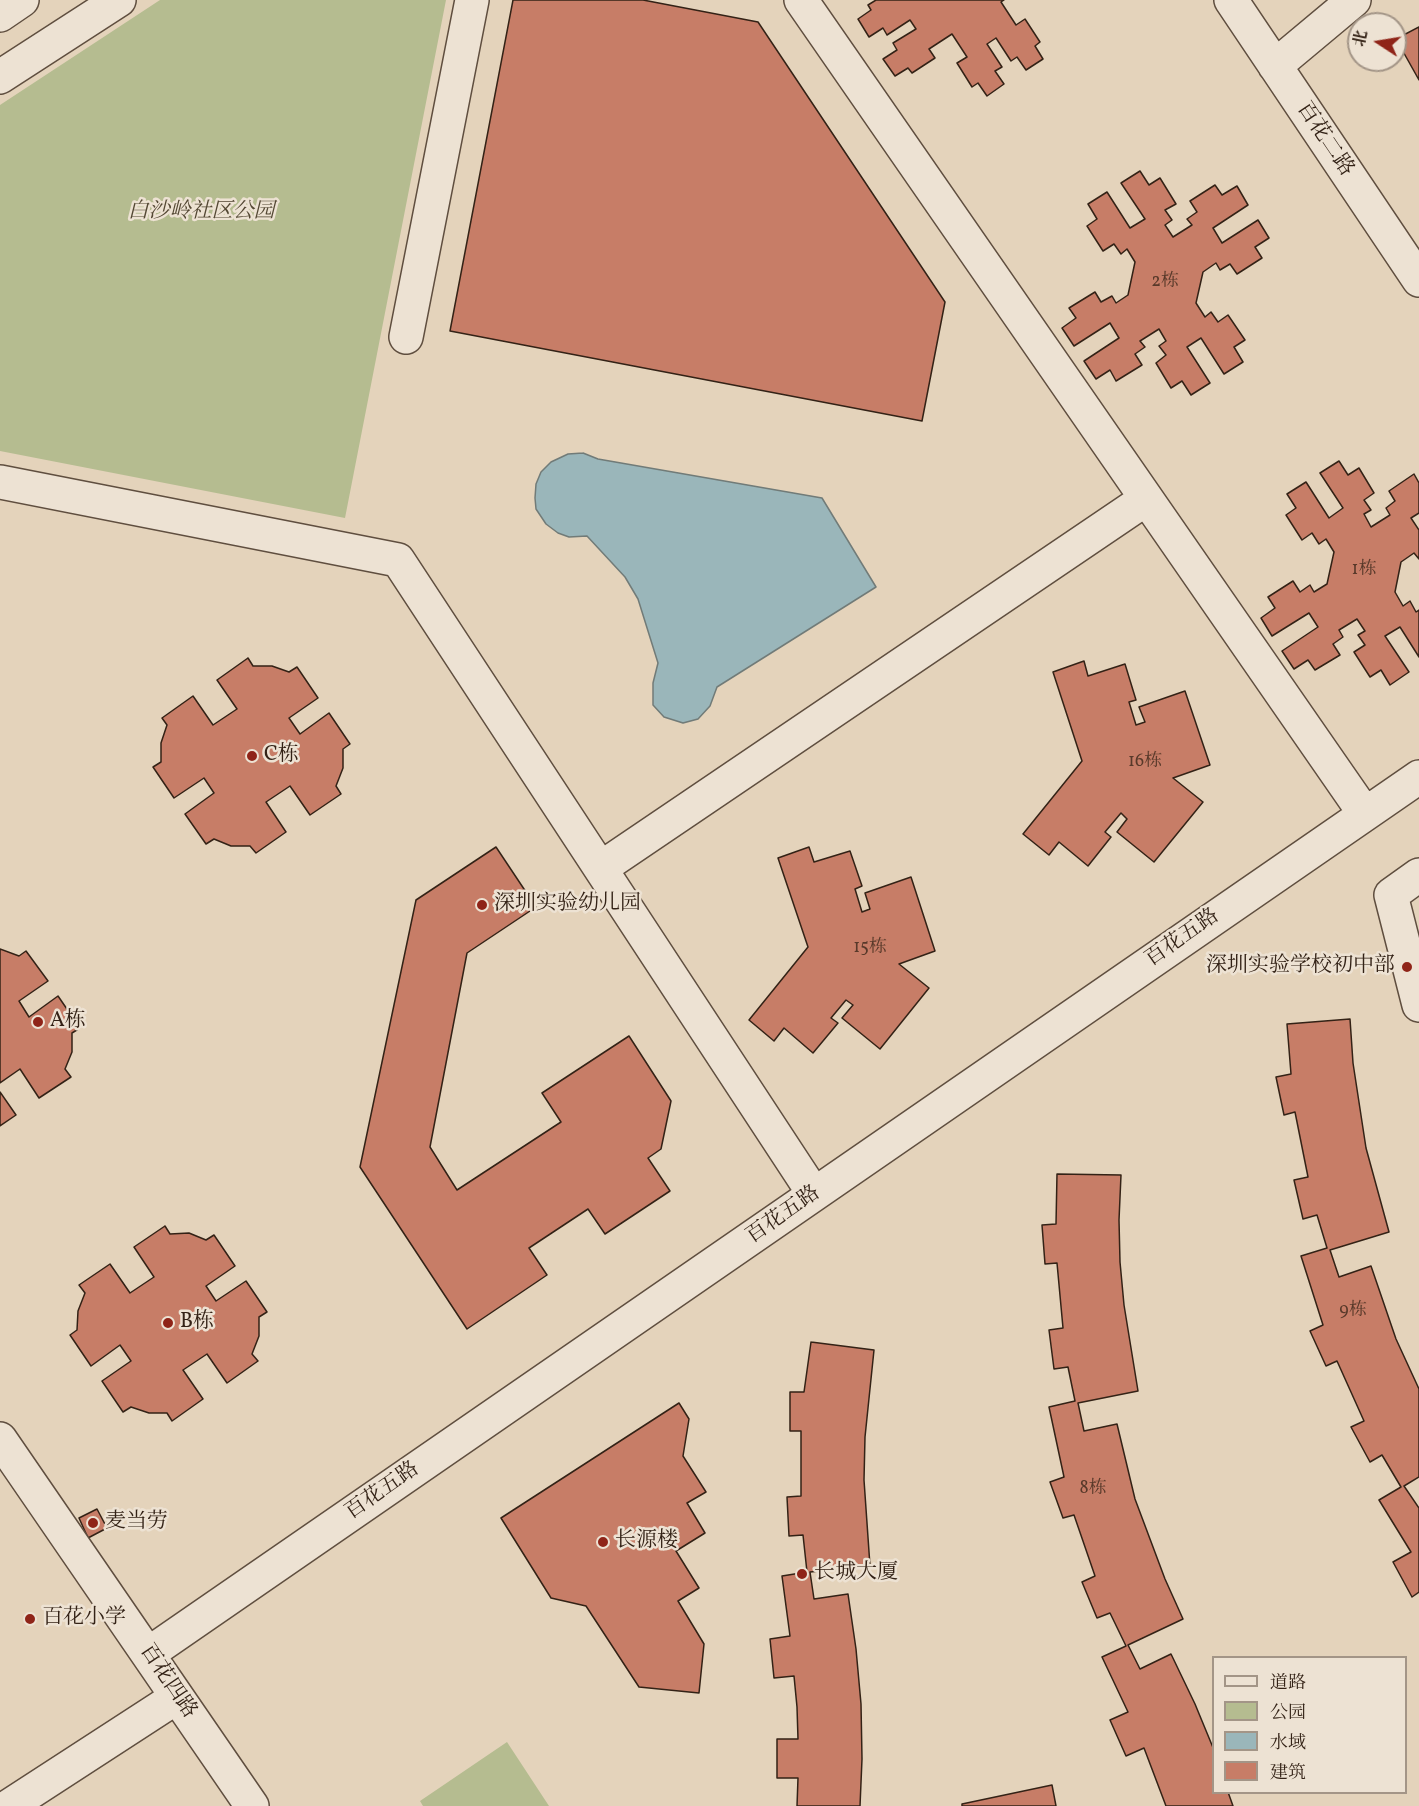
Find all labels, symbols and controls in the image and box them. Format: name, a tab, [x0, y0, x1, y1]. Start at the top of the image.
north arrow	[1347, 12, 1407, 72]
text: 北	[1349, 29, 1374, 49]
street label: 百花二路	[1290, 98, 1358, 182]
park label: 白沙岭社区公园	[128, 200, 274, 226]
house number: 2栋	[1151, 272, 1179, 294]
house number: 1栋	[1352, 560, 1376, 582]
place label: C栋	[264, 743, 299, 769]
marker: C栋	[245, 749, 259, 763]
house number: 16栋	[1128, 752, 1162, 774]
place label: 深圳实验幼儿园	[494, 892, 641, 918]
marker: 深圳实验幼儿园	[475, 898, 489, 912]
street label: 百花五路	[1141, 905, 1225, 973]
house number: 15栋	[853, 938, 887, 960]
place label: 深圳实验学校初中部	[1206, 954, 1395, 980]
marker: 深圳实验学校初中部	[1400, 960, 1414, 974]
place label: A栋	[50, 1009, 86, 1035]
marker: A栋	[31, 1015, 45, 1029]
street label: 百花五路	[742, 1182, 826, 1250]
house number: 9栋	[1339, 1301, 1367, 1323]
place label: B栋	[180, 1310, 214, 1336]
marker: B栋	[161, 1316, 175, 1330]
street label: 百花五路	[341, 1458, 425, 1526]
house number: 8栋	[1079, 1479, 1107, 1501]
place label: 麦当劳	[105, 1510, 168, 1536]
marker: 麦当劳	[86, 1516, 100, 1530]
place label: 长源楼	[615, 1529, 678, 1555]
marker: 长源楼	[596, 1535, 610, 1549]
place label: 长城大厦	[814, 1561, 898, 1587]
marker: 长城大厦	[795, 1567, 809, 1581]
place label: 百花小学	[42, 1606, 126, 1632]
marker: 百花小学	[23, 1612, 37, 1626]
street label: 百花四路	[133, 1640, 201, 1724]
legend	[1212, 1656, 1407, 1794]
text: 道路	[1270, 1671, 1306, 1696]
text: 公园	[1270, 1701, 1306, 1726]
text: 水域	[1270, 1731, 1306, 1756]
text: 建筑	[1270, 1761, 1306, 1786]

